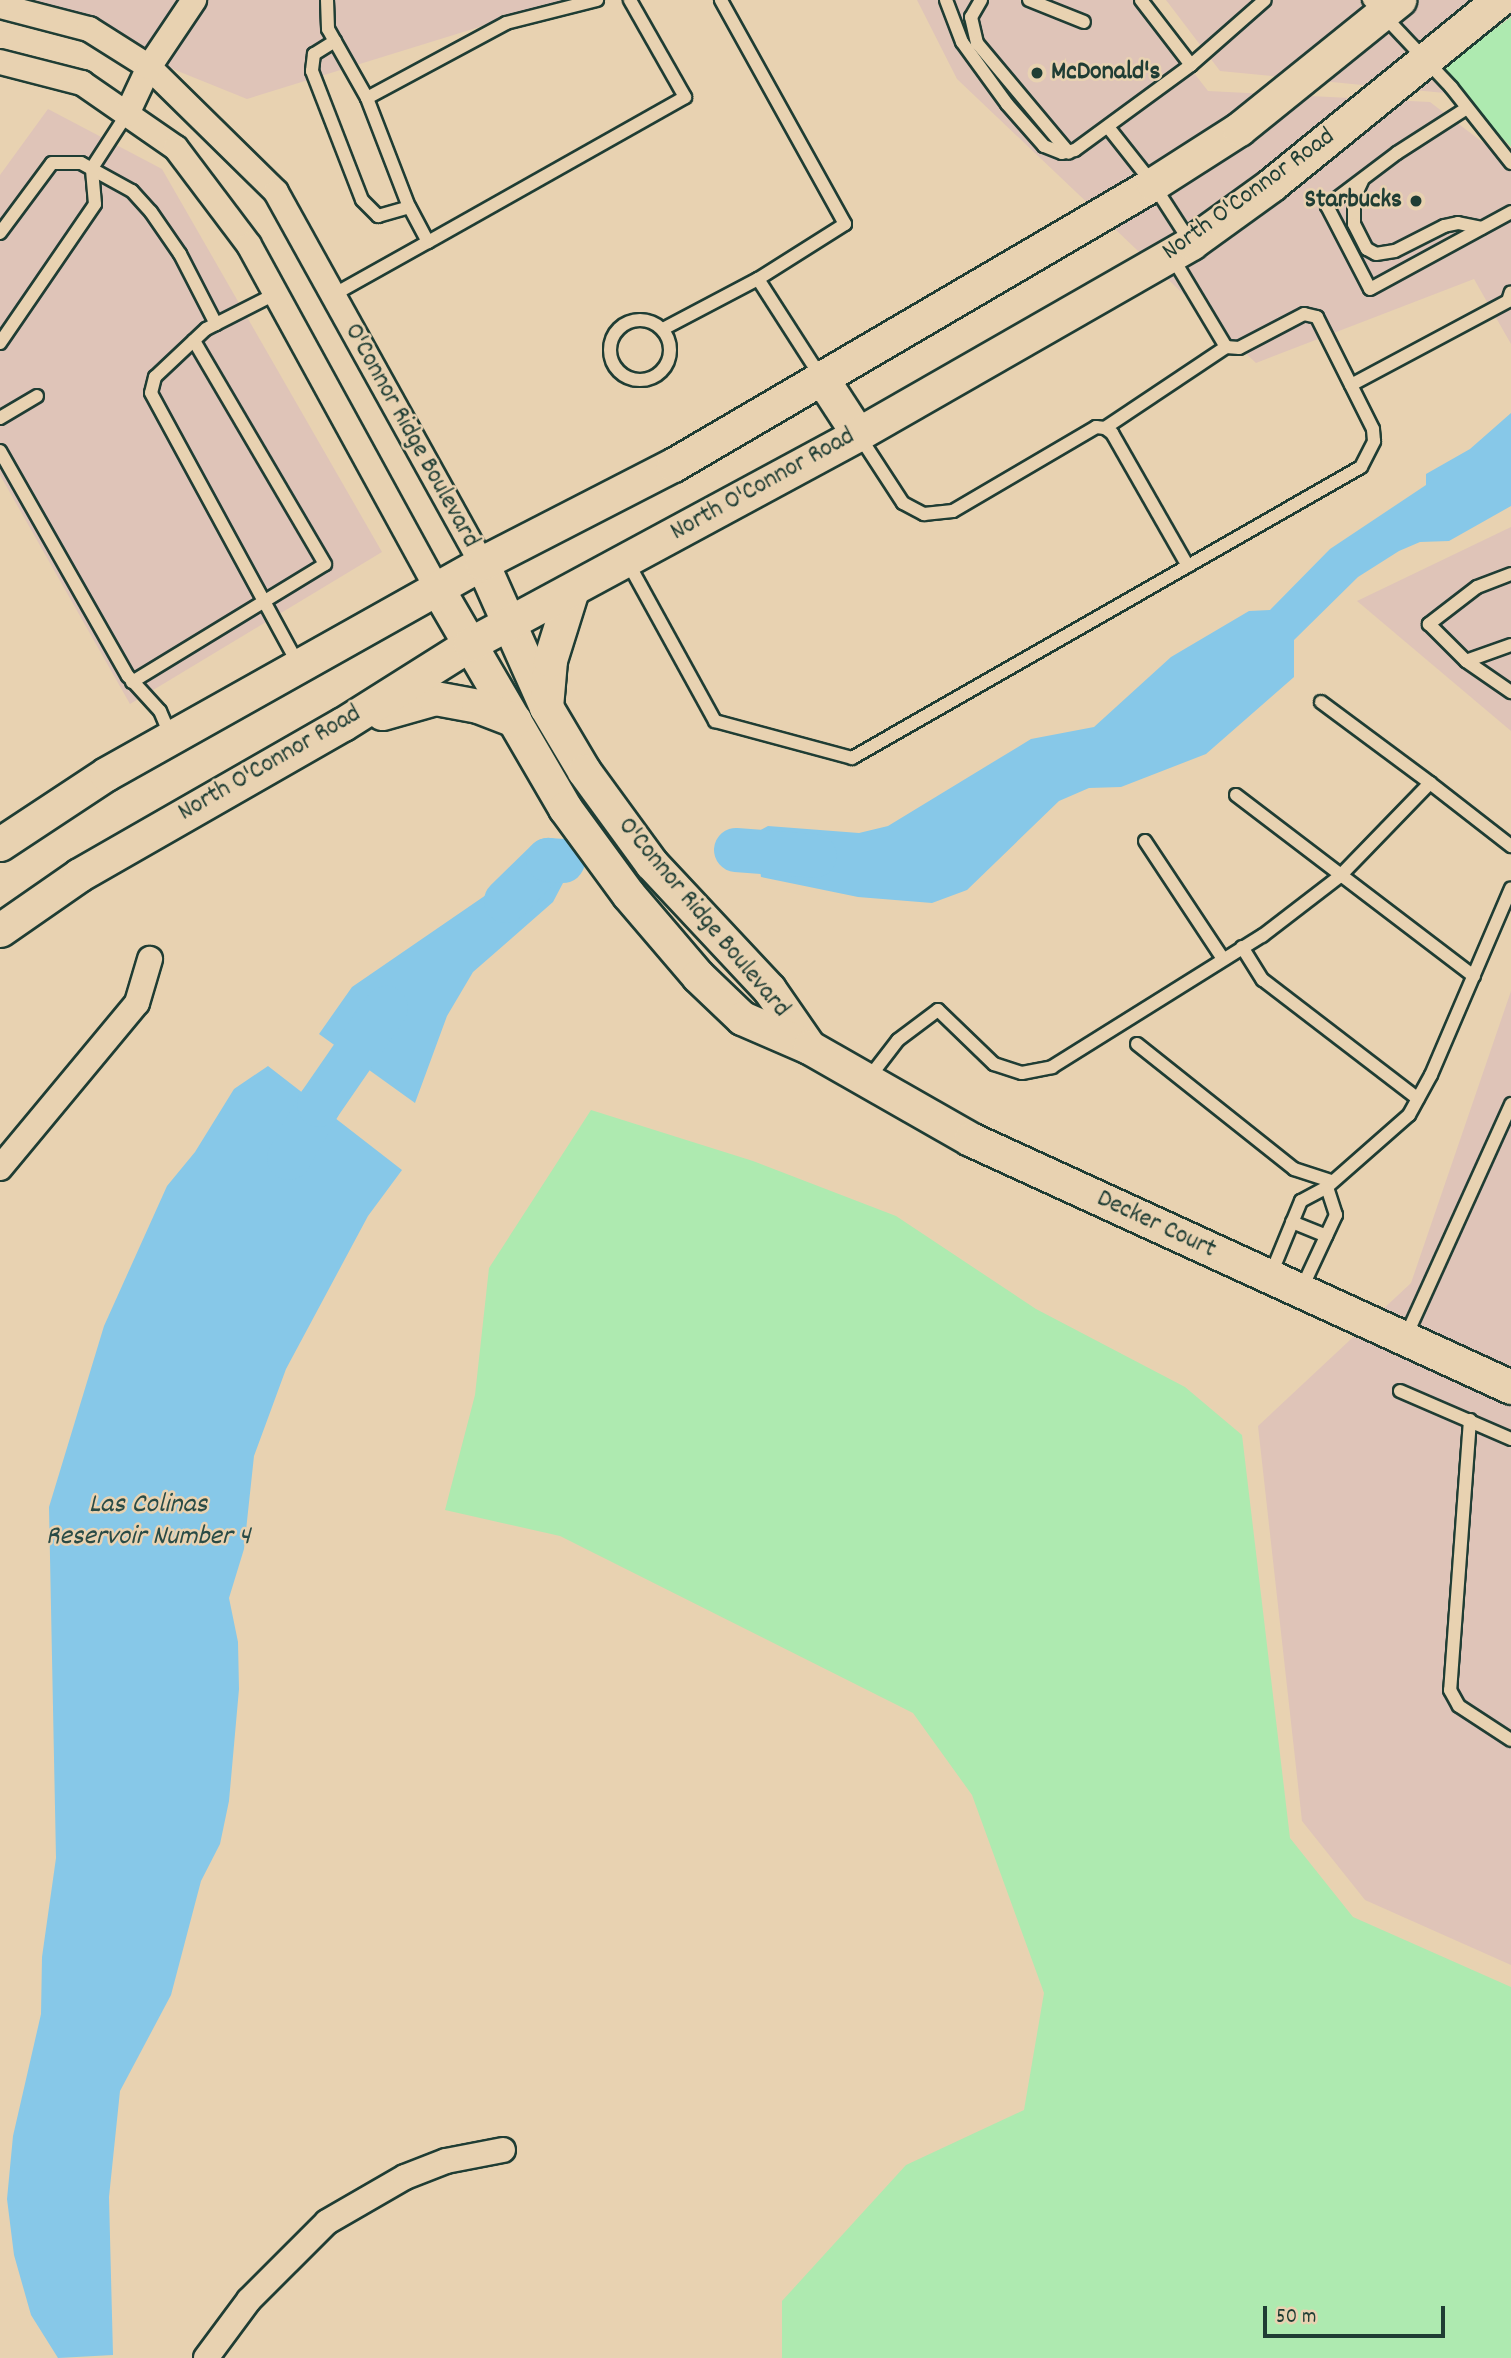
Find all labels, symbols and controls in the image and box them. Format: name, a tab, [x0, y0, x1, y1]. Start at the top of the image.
place label: McDonald's	[1051, 57, 1160, 89]
marker: McDonald's	[1029, 65, 1045, 81]
street label: North O'Connor Road	[1157, 122, 1341, 268]
place label: Starbucks	[1305, 185, 1402, 217]
marker: Starbucks	[1408, 193, 1424, 209]
street label: O'Connor Ridge Boulevard	[336, 318, 486, 554]
street label: North O'Connor Road	[665, 421, 861, 549]
street label: North O'Connor Road	[173, 699, 367, 829]
street label: O'Connor Ridge Boulevard	[610, 812, 796, 1024]
street label: Decker Court	[1091, 1184, 1221, 1266]
water label: Las Colinas Reservoir Number 4	[46, 1489, 250, 1555]
scale bar	[1266, 2292, 1448, 2336]
text: 50 m	[1276, 2303, 1316, 2333]

